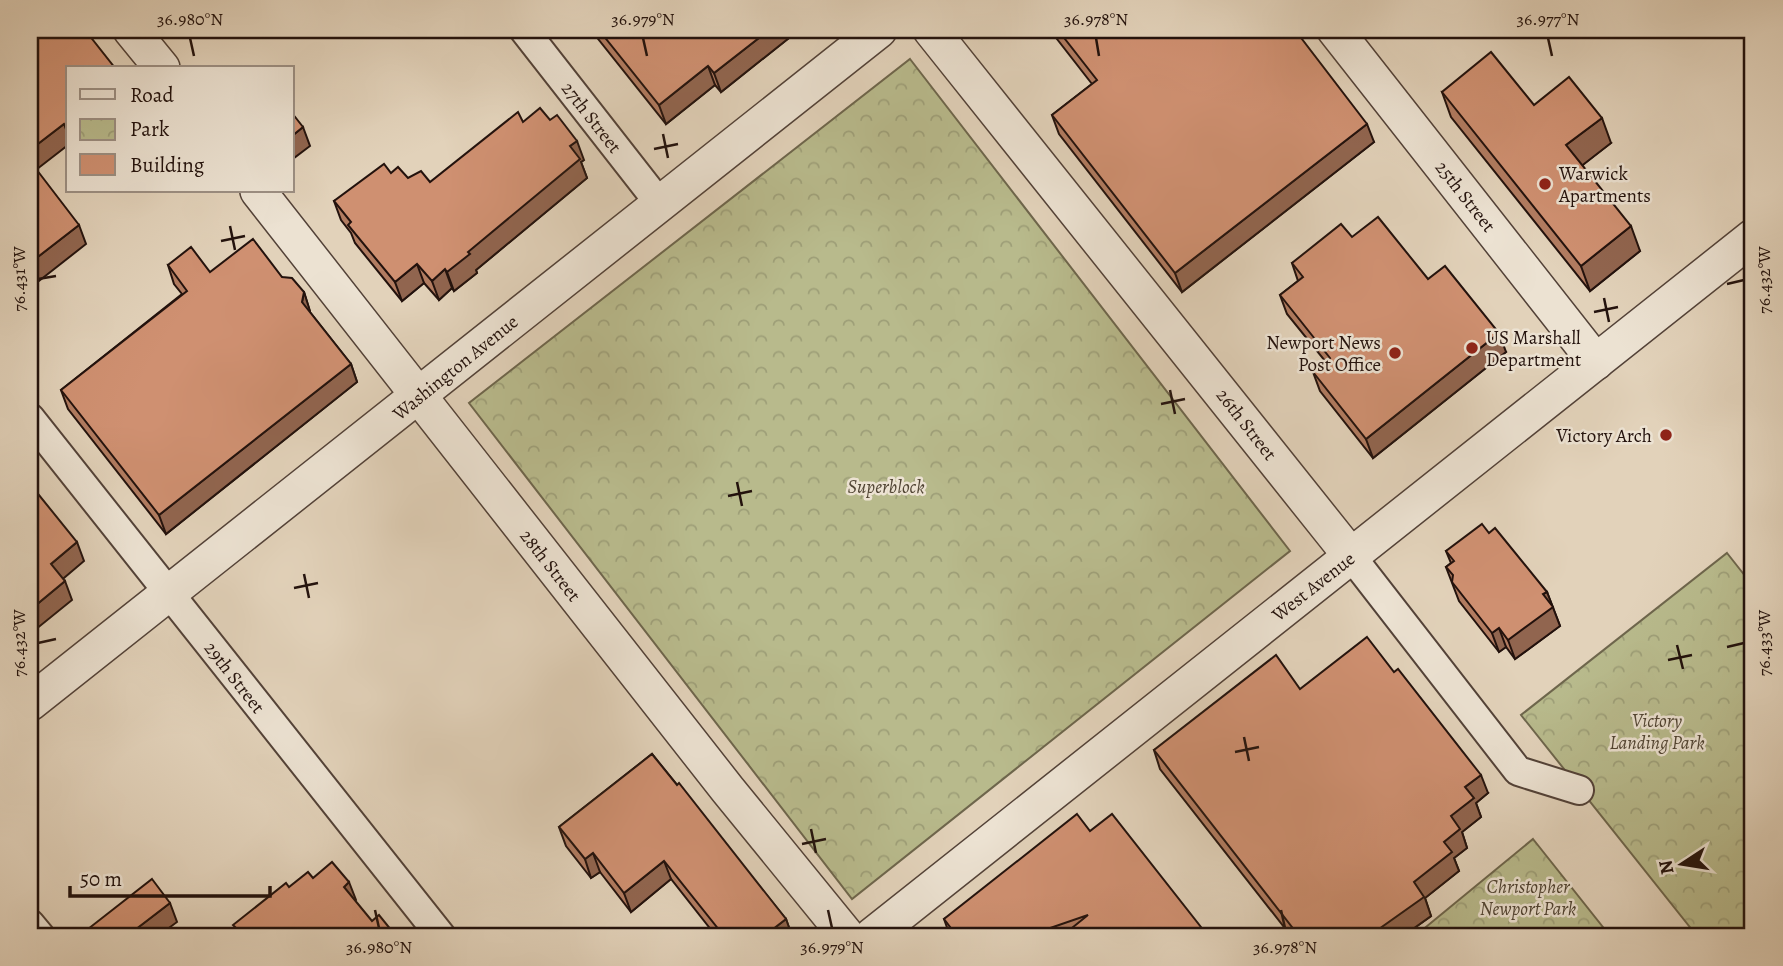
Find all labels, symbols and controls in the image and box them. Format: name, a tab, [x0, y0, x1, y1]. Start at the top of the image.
text: 36.980°N	[157, 7, 223, 31]
text: 36.979°N	[611, 7, 675, 31]
text: 36.978°N	[1064, 7, 1128, 31]
text: 36.977°N	[1517, 7, 1580, 31]
legend	[66, 66, 294, 192]
street label: 27th Street	[555, 77, 627, 159]
text: Road	[130, 81, 174, 109]
text: Park	[130, 115, 170, 143]
text: Building	[130, 151, 205, 179]
street label: 25th Street	[1429, 155, 1501, 238]
place label: Warwick Apartments	[1558, 161, 1651, 209]
marker: Warwick Apartments	[1537, 176, 1553, 192]
text: 76.431°W	[7, 246, 31, 312]
text: 76.432°W	[1752, 246, 1776, 314]
street label: Washington Avenue	[387, 309, 524, 427]
place label: US Marshall Department	[1486, 325, 1581, 373]
place label: Newport News Post Office	[1266, 330, 1381, 378]
marker: US Marshall Department	[1464, 340, 1480, 356]
marker: Newport News Post Office	[1387, 345, 1403, 361]
street label: 26th Street	[1210, 383, 1283, 466]
place label: Victory Arch	[1555, 423, 1652, 449]
marker: Victory Arch	[1658, 427, 1674, 443]
park label: Superblock	[847, 474, 925, 500]
street label: 28th Street	[514, 524, 587, 607]
street label: West Avenue	[1266, 546, 1361, 628]
text: 76.432°W	[7, 609, 31, 677]
text: 76.433°W	[1752, 609, 1776, 676]
street label: 29th Street	[198, 636, 270, 719]
park label: Victory Landing Park	[1609, 708, 1705, 756]
north arrow	[1646, 830, 1716, 900]
scale bar	[70, 854, 270, 898]
text: N	[1652, 858, 1681, 877]
text: 50 m	[80, 865, 122, 893]
park label: Christopher Newport Park	[1480, 874, 1576, 922]
text: 36.980°N	[346, 935, 412, 959]
text: 36.979°N	[800, 935, 864, 959]
text: 36.978°N	[1253, 935, 1317, 959]

